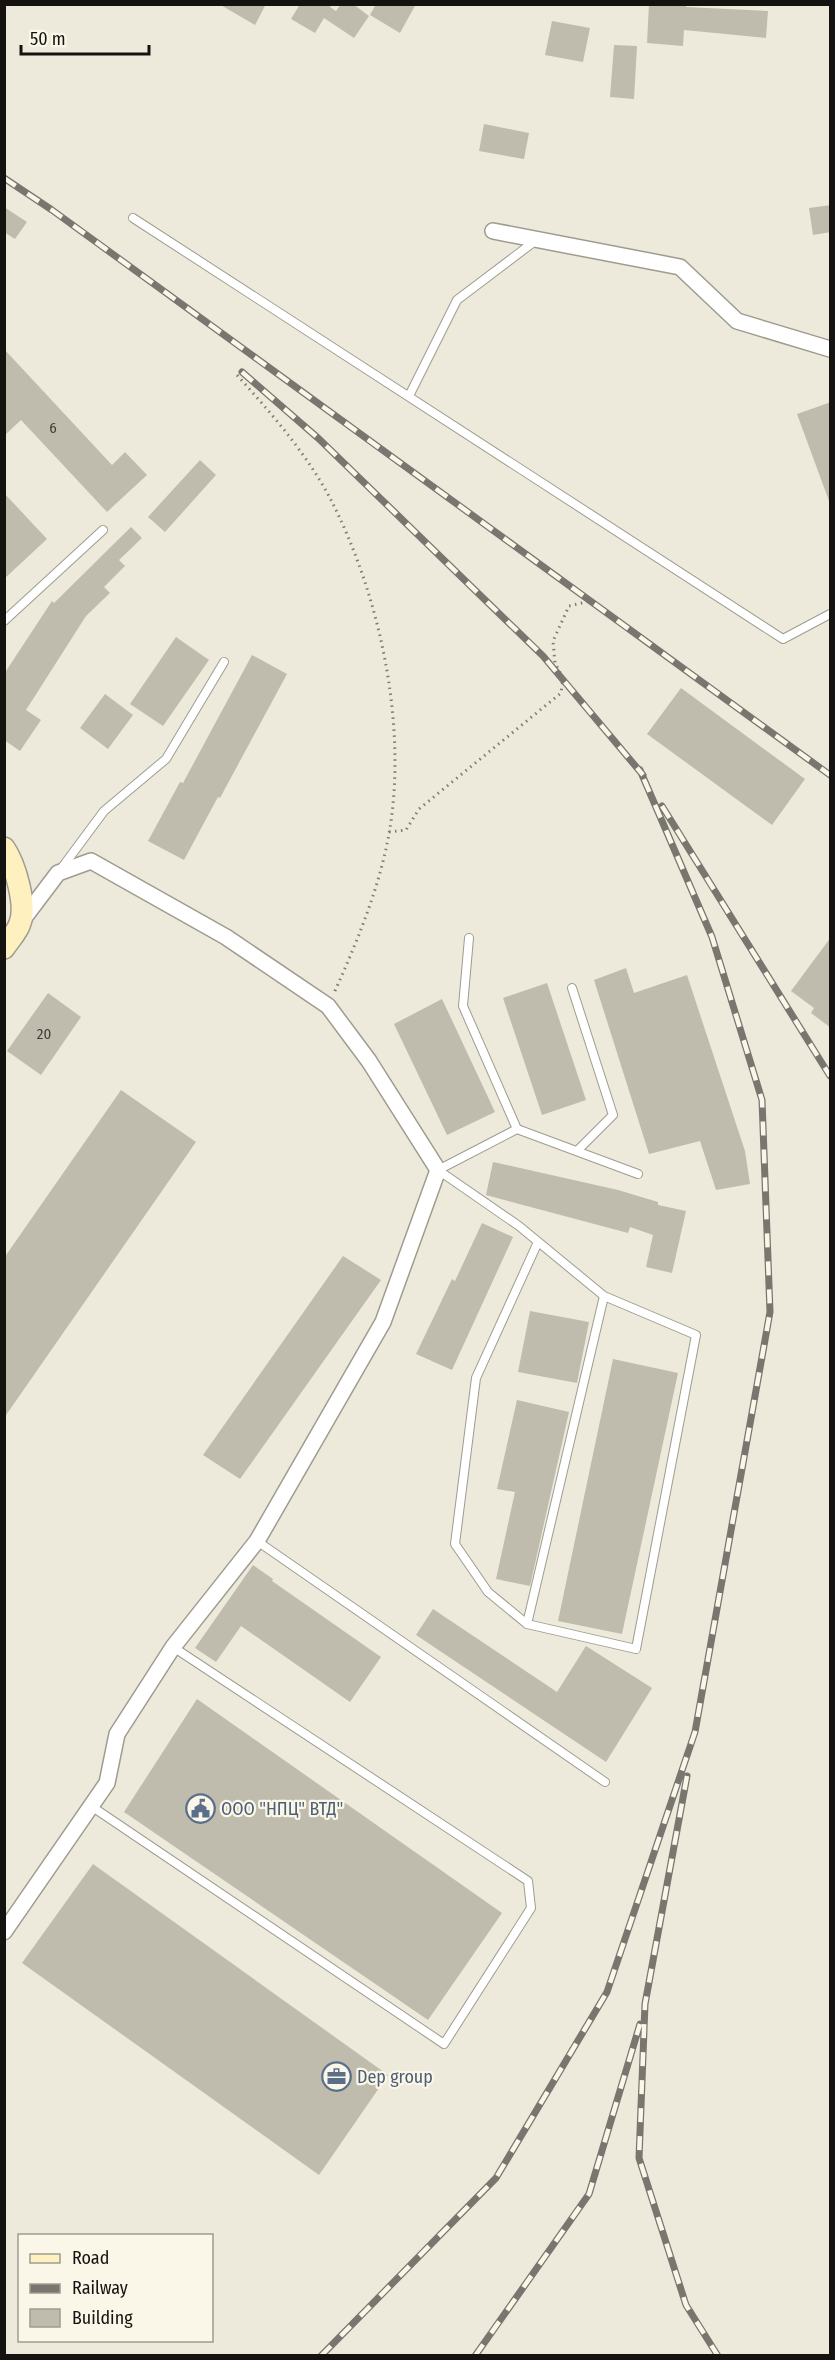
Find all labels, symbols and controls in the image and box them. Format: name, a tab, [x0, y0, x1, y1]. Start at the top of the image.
scale bar	[21, 18, 148, 56]
text: 50 m	[30, 28, 66, 50]
house number: 6	[49, 419, 57, 437]
house number: 20	[37, 1025, 51, 1043]
public building icon: ООО "НПЦ" ВТД"	[184, 1793, 216, 1825]
place label: ООО "НПЦ" ВТД"	[221, 1798, 343, 1820]
office icon: Dep group	[320, 2061, 352, 2093]
place label: Dep group	[357, 2066, 433, 2088]
legend	[18, 2234, 213, 2342]
text: Road	[72, 2247, 109, 2269]
text: Railway	[72, 2277, 128, 2299]
text: Building	[72, 2307, 133, 2329]

